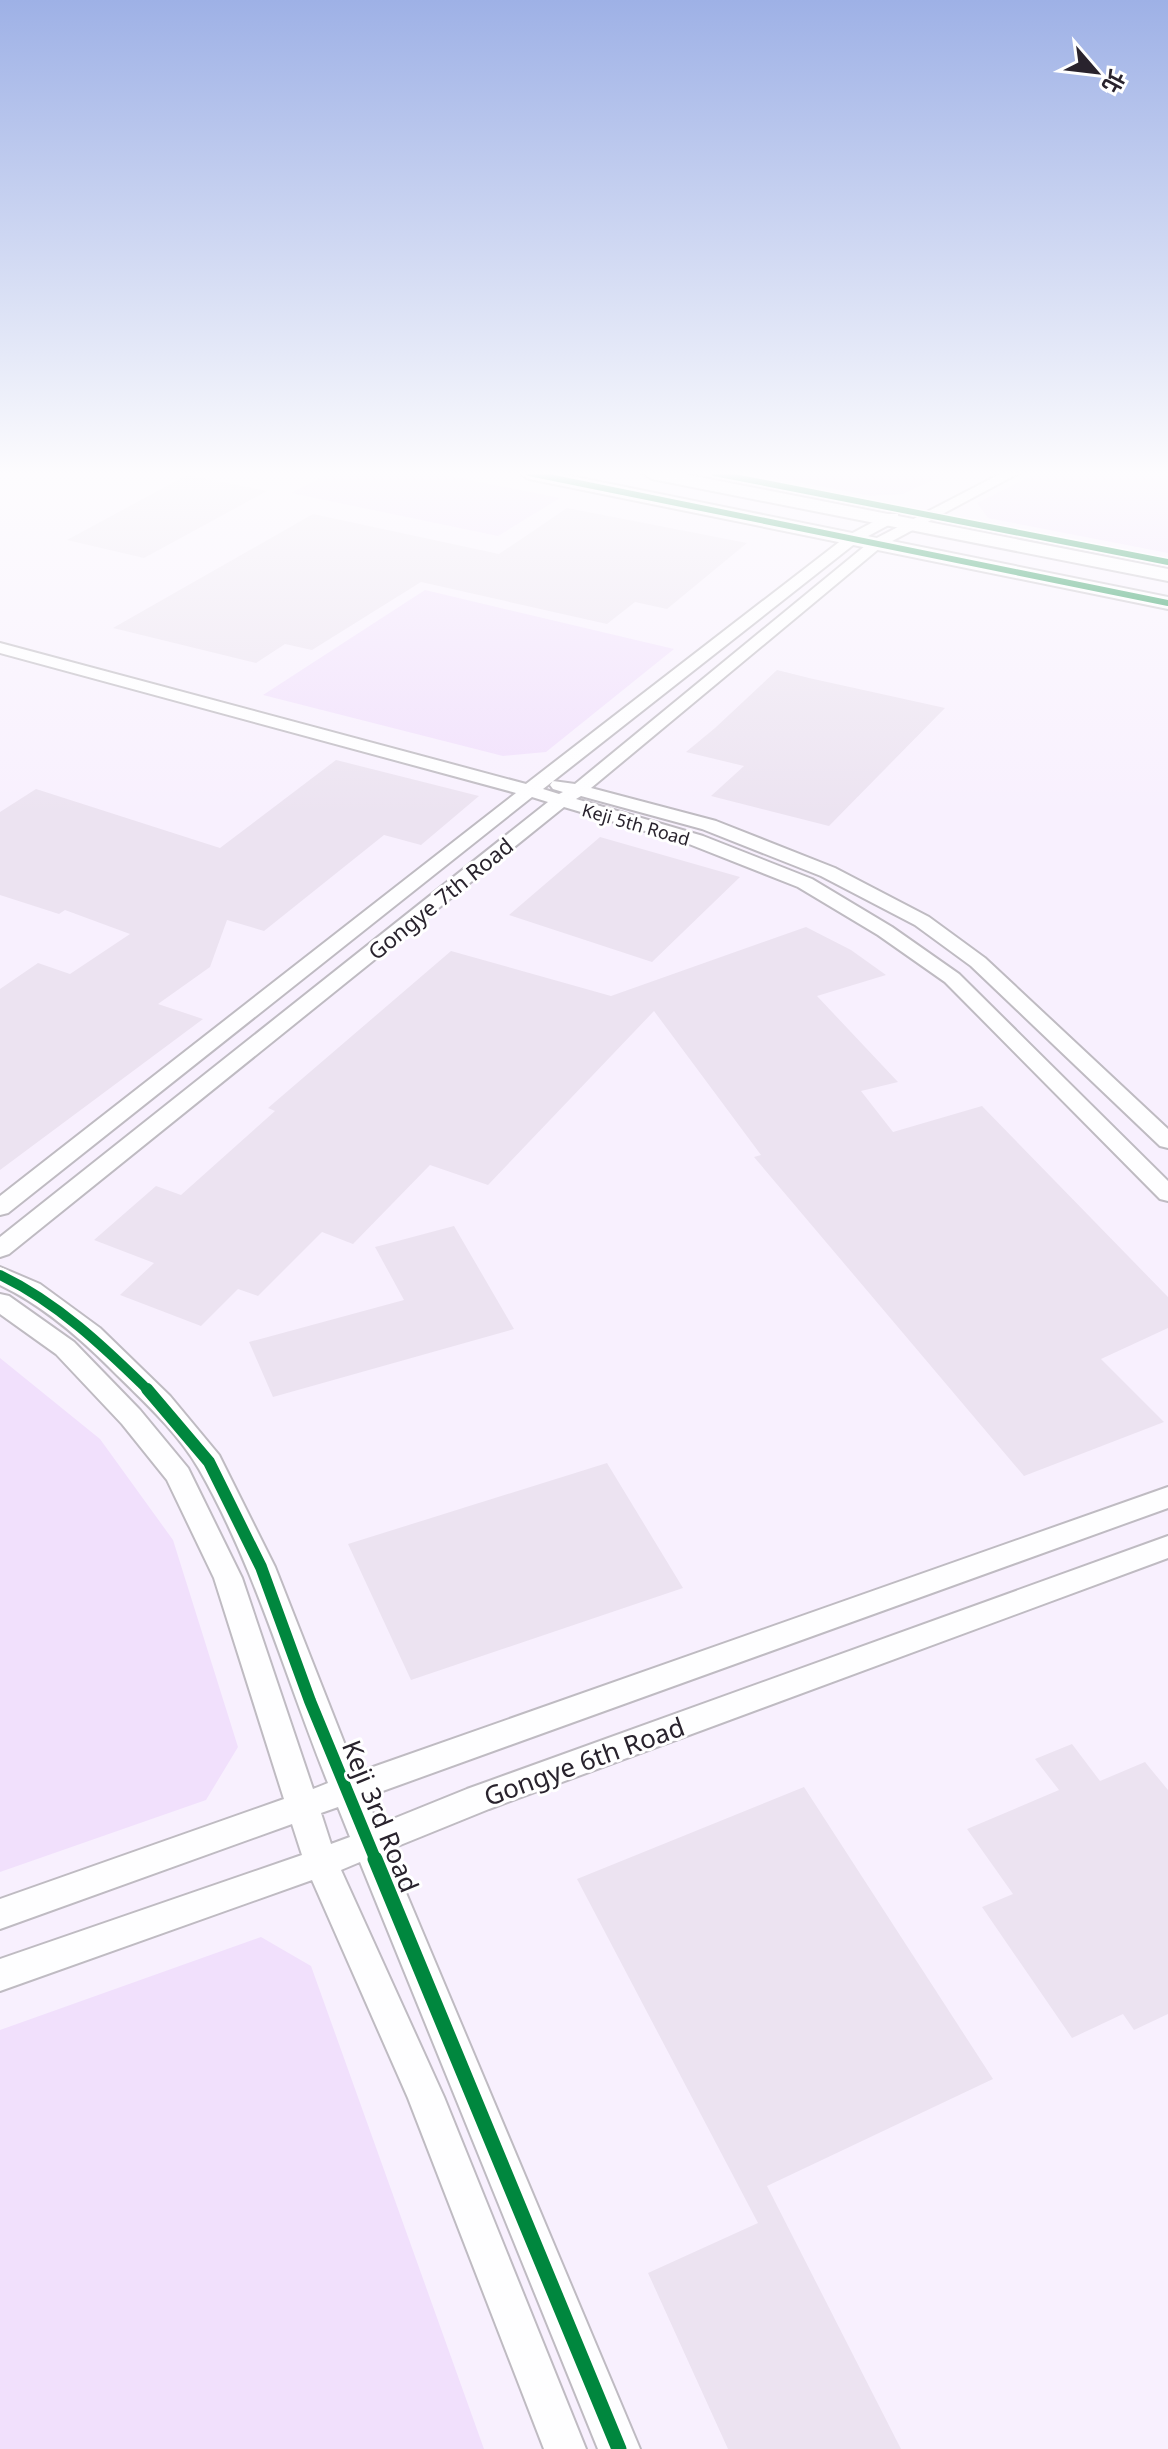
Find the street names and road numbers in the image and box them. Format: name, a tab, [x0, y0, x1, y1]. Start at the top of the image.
street label: Keji 5th Road	[579, 797, 693, 851]
street label: Gongye 7th Road	[361, 830, 519, 966]
street label: Gongye 6th Road	[479, 1708, 689, 1814]
street label: Keji 3rd Road	[334, 1734, 428, 1898]

